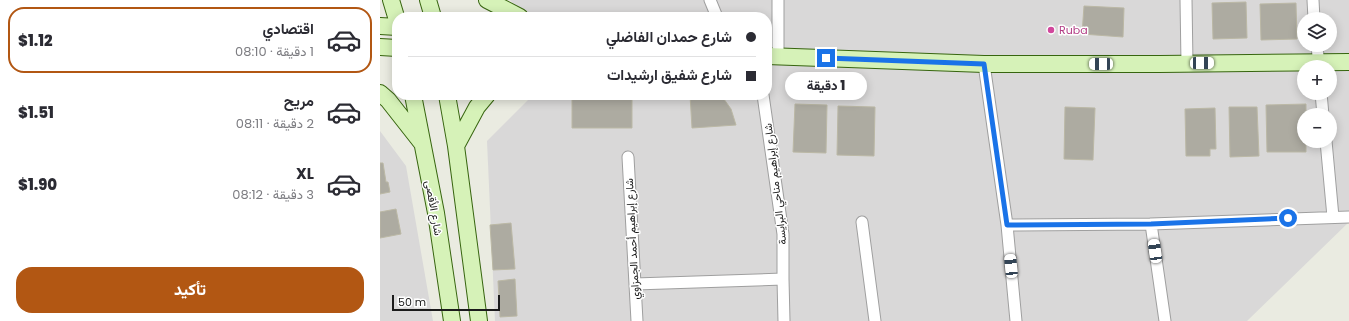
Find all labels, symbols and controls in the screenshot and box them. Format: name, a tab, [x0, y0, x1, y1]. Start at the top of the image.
map controls	[1297, 12, 1337, 148]
button: layers	[1297, 12, 1337, 52]
text: اقتصادي	[262, 18, 314, 39]
icon: car	[326, 22, 362, 58]
place label: Ruba	[1059, 22, 1088, 38]
marker: Ruba	[1046, 25, 1056, 35]
text: شارع حمدان الفاضلي	[606, 26, 732, 47]
text: $1.12	[18, 30, 53, 51]
text: 1 دقيقة · 08:10	[235, 42, 314, 61]
route end	[817, 49, 835, 67]
car	[1190, 57, 1214, 69]
car	[1089, 58, 1113, 70]
button: +	[1297, 60, 1337, 100]
text: شارع شفيق ارشيدات	[607, 64, 732, 85]
callout: 1 دقيقة	[785, 72, 867, 100]
text: 1 دقيقة	[807, 76, 845, 95]
text: مريح	[284, 90, 314, 111]
icon: car	[326, 94, 362, 130]
text: $1.51	[18, 102, 54, 123]
button: −	[1297, 108, 1337, 148]
text: 2 دقيقة · 08:11	[236, 114, 314, 133]
street label: شارع إبراهيم مناحي البرايسة	[760, 122, 792, 246]
text: XL	[296, 163, 314, 184]
icon: car	[326, 166, 362, 202]
text: $1.90	[18, 174, 57, 195]
street label: شارع إبراهيم أحمد الجمزاوي	[621, 177, 645, 300]
street label: شارع الأقصى	[421, 179, 447, 237]
text: 3 دقيقة · 08:12	[232, 185, 314, 204]
route start	[1279, 209, 1297, 227]
car	[1147, 238, 1163, 264]
car	[1004, 253, 1018, 279]
button: تأكيد	[16, 267, 364, 313]
scale bar	[392, 293, 500, 312]
text: 50 m	[398, 294, 426, 310]

